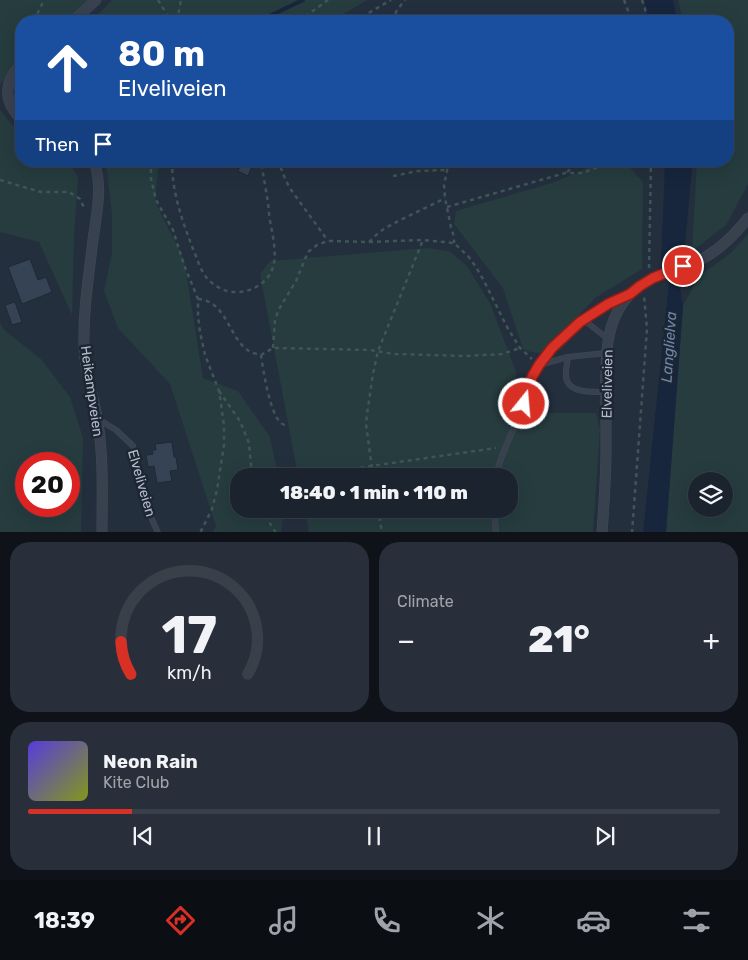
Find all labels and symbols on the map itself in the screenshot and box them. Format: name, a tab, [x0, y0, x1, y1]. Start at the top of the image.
pin	[662, 245, 704, 287]
water label: Langlielva	[658, 310, 680, 383]
street label: Heikampveien	[77, 345, 106, 438]
street label: Elveliveien	[598, 349, 617, 419]
position arrow	[497, 377, 549, 429]
street label: Elveliveien	[124, 448, 159, 519]
speed limit sign: 20	[15, 452, 80, 517]

